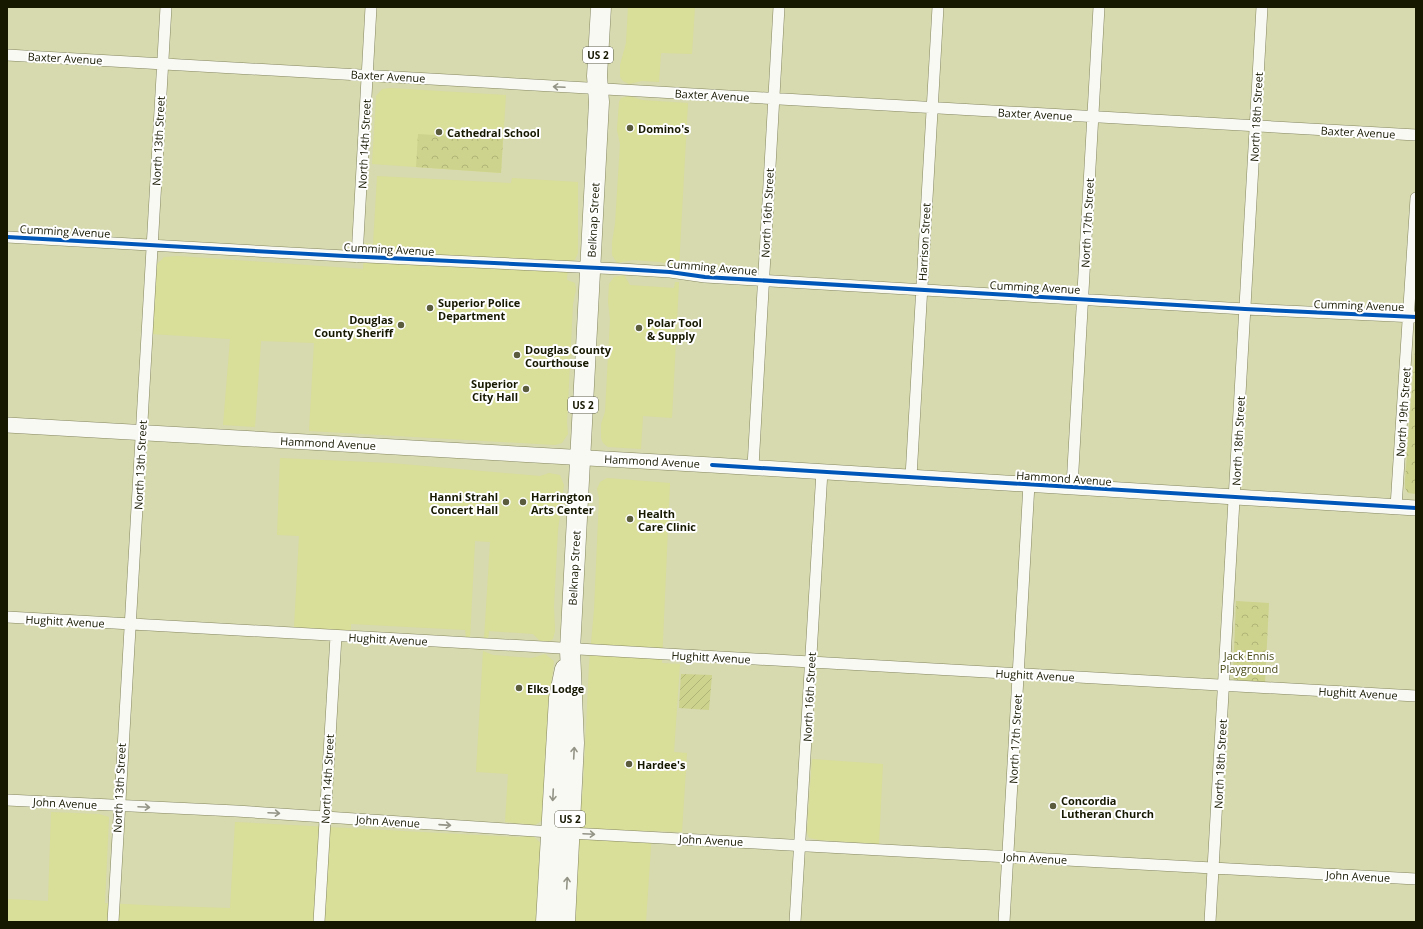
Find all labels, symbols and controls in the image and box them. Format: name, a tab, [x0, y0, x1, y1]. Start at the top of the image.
road number: US 2	[583, 47, 613, 63]
street label: Baxter Avenue	[27, 49, 103, 67]
street label: Baxter Avenue	[350, 67, 426, 85]
street label: North 18th Street	[1246, 72, 1266, 162]
one-way arrow	[553, 83, 566, 90]
street label: Baxter Avenue	[674, 86, 750, 104]
street label: North 13th Street	[148, 96, 168, 186]
street label: North 14th Street	[354, 99, 374, 189]
street label: Baxter Avenue	[997, 105, 1073, 123]
place label: Domino's	[638, 121, 690, 136]
marker: Domino's	[625, 123, 635, 133]
street label: Baxter Avenue	[1320, 123, 1396, 141]
place label: Cathedral School	[447, 125, 540, 140]
marker: Cathedral School	[434, 127, 444, 137]
street label: North 16th Street	[757, 168, 777, 258]
street label: North 17th Street	[1077, 178, 1097, 268]
street label: Belknap Street	[584, 182, 602, 258]
street label: Harrison Street	[914, 202, 934, 281]
street label: Cumming Avenue	[19, 221, 111, 241]
street label: Cumming Avenue	[343, 239, 435, 259]
street label: Cumming Avenue	[666, 256, 758, 278]
street label: Cumming Avenue	[989, 277, 1081, 297]
place label: Superior Police Department	[438, 295, 521, 323]
street label: Cumming Avenue	[1313, 296, 1405, 314]
marker: Superior Police Department	[425, 303, 435, 313]
place label: Douglas County Sheriff	[314, 312, 394, 340]
place label: Polar Tool & Supply	[647, 315, 702, 343]
marker: Douglas County Sheriff	[396, 320, 406, 330]
marker: Polar Tool & Supply	[634, 323, 644, 333]
place label: Douglas County Courthouse	[525, 342, 612, 370]
marker: Douglas County Courthouse	[512, 350, 522, 360]
street label: North 19th Street	[1392, 367, 1414, 457]
place label: Superior City Hall	[471, 376, 518, 404]
marker: Superior City Hall	[521, 384, 531, 394]
street label: North 18th Street	[1228, 396, 1248, 486]
road number: US 2	[568, 397, 598, 413]
street label: North 13th Street	[130, 420, 150, 510]
street label: Hammond Avenue	[280, 433, 376, 453]
street label: Hammond Avenue	[604, 451, 700, 471]
street label: Hammond Avenue	[1016, 467, 1112, 489]
place label: Hanni Strahl Concert Hall	[429, 489, 498, 517]
place label: Harrington Arts Center	[531, 489, 594, 517]
marker: Hanni Strahl Concert Hall	[501, 497, 511, 507]
marker: Harrington Arts Center	[518, 497, 528, 507]
place label: Health Care Clinic	[638, 506, 696, 534]
marker: Health Care Clinic	[625, 514, 635, 524]
street label: Belknap Street	[565, 530, 583, 606]
street label: Hughitt Avenue	[25, 611, 105, 631]
street label: Hughitt Avenue	[348, 629, 428, 649]
street label: Hughitt Avenue	[671, 647, 751, 667]
park label: Jack Ennis Playground	[1220, 648, 1278, 676]
street label: North 16th Street	[799, 652, 819, 742]
street label: Hughitt Avenue	[995, 665, 1075, 685]
place label: Elks Lodge	[527, 681, 585, 696]
marker: Elks Lodge	[514, 683, 524, 693]
street label: Hughitt Avenue	[1318, 683, 1398, 703]
street label: North 17th Street	[1005, 694, 1025, 784]
street label: North 18th Street	[1210, 719, 1230, 809]
street label: North 14th Street	[317, 734, 337, 824]
street label: North 13th Street	[109, 743, 129, 833]
one-way arrow	[570, 747, 578, 760]
place label: Hardee's	[637, 757, 686, 772]
marker: Hardee's	[624, 759, 634, 769]
one-way arrow	[550, 788, 557, 801]
place label: Concordia Lutheran Church	[1061, 793, 1154, 821]
street label: John Avenue	[32, 794, 97, 812]
marker: Concordia Lutheran Church	[1048, 801, 1058, 811]
one-way arrow	[137, 803, 150, 811]
one-way arrow	[267, 810, 280, 817]
street label: John Avenue	[354, 811, 421, 831]
road number: US 2	[555, 811, 585, 827]
one-way arrow	[438, 822, 451, 829]
one-way arrow	[582, 830, 595, 837]
street label: John Avenue	[678, 831, 743, 849]
street label: John Avenue	[1002, 849, 1067, 867]
street label: John Avenue	[1325, 867, 1390, 885]
one-way arrow	[563, 877, 571, 890]

